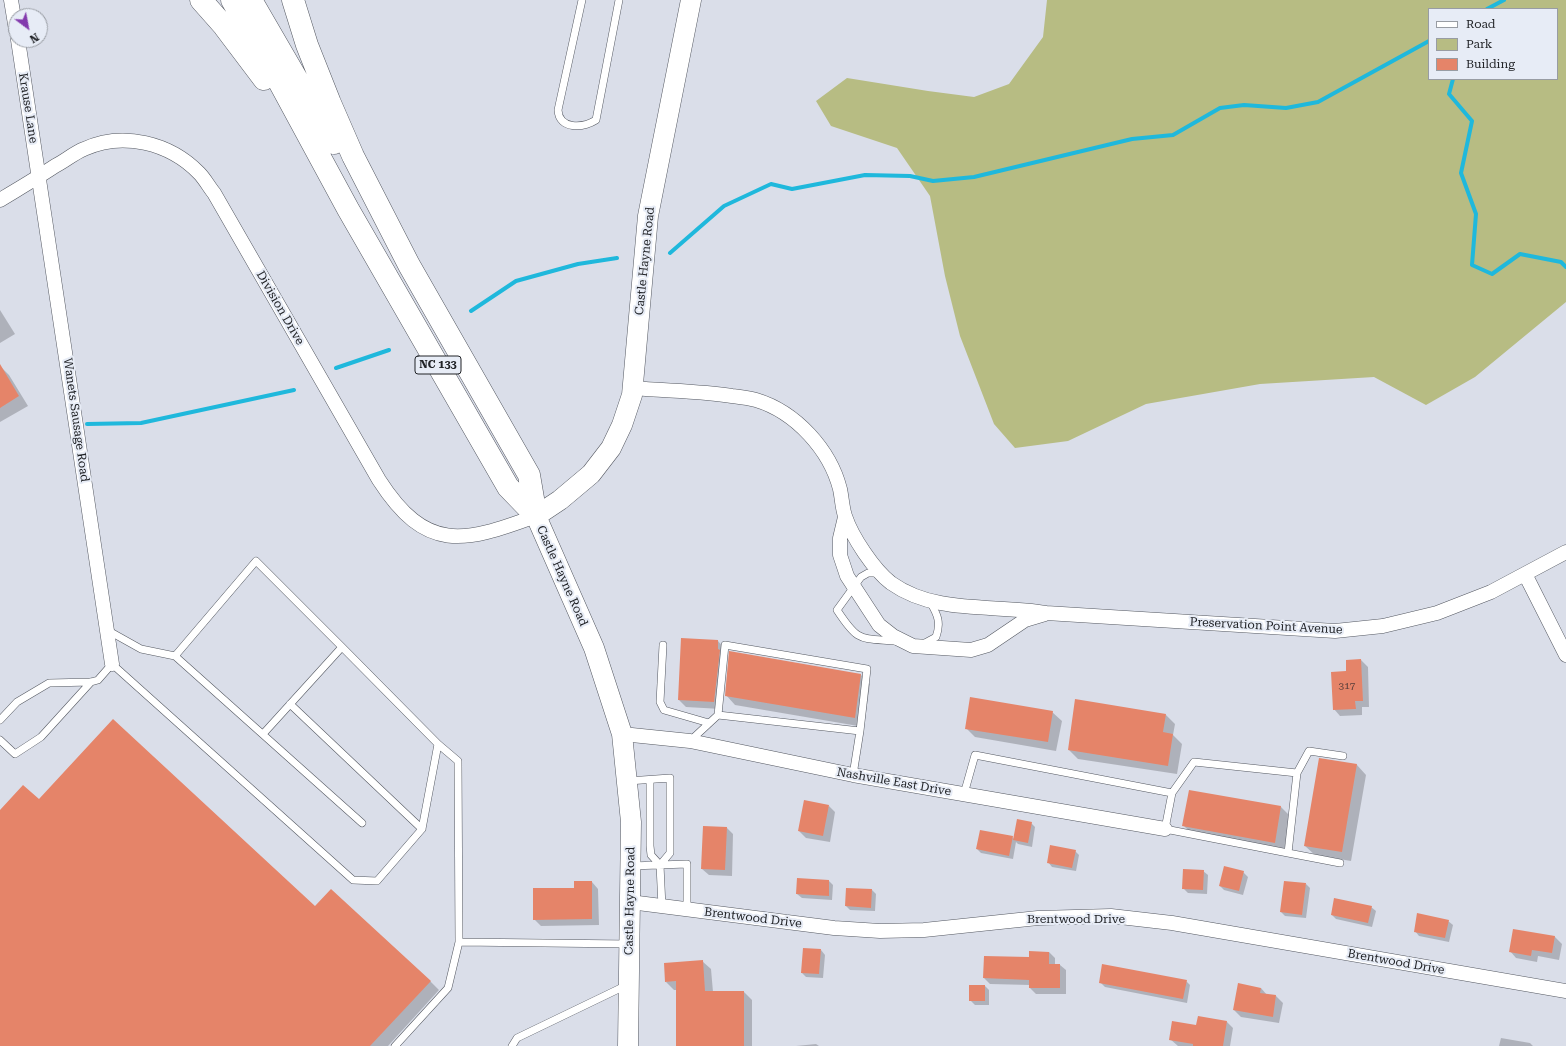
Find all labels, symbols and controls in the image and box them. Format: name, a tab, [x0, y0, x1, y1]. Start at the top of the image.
north arrow	[8, 8, 48, 48]
legend	[1428, 8, 1558, 80]
text: Road	[1466, 17, 1495, 31]
text: N	[27, 30, 41, 46]
text: Park	[1466, 37, 1492, 51]
text: Building	[1466, 57, 1515, 71]
street label: Krause Lane	[15, 72, 41, 144]
street label: Castle Hayne Road	[632, 206, 658, 316]
street label: Division Drive	[253, 268, 307, 348]
road number: NC 133	[415, 356, 461, 374]
street label: Wanets Sausage Road	[60, 357, 92, 483]
street label: Castle Hayne Road	[533, 523, 591, 629]
street label: Preservation Point Avenue	[1189, 615, 1343, 637]
house number: 317	[1339, 680, 1355, 692]
street label: Nashville East Drive	[836, 765, 952, 799]
street label: Castle Hayne Road	[622, 847, 638, 955]
street label: Brentwood Drive	[703, 905, 803, 931]
street label: Brentwood Drive	[1027, 912, 1125, 926]
street label: Brentwood Drive	[1346, 946, 1446, 978]

